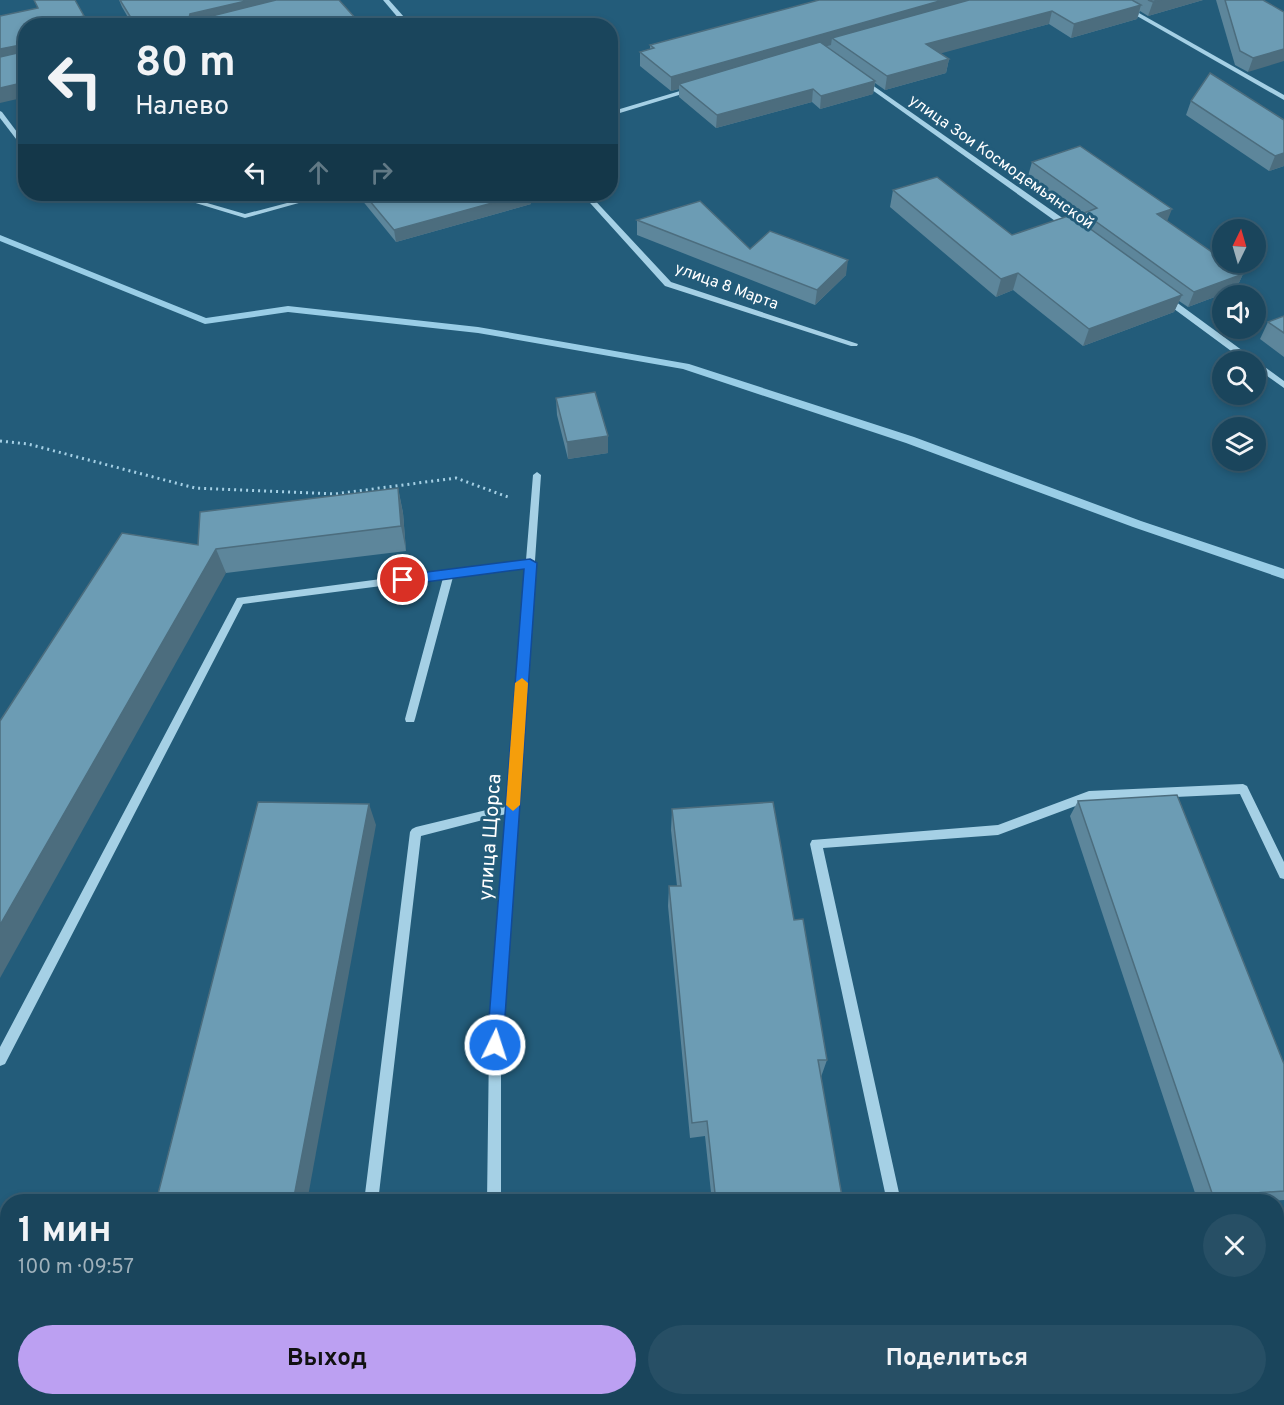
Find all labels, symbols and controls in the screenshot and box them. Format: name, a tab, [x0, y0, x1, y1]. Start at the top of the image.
text: 80 m	[135, 38, 236, 91]
icon: left	[36, 42, 114, 120]
text: Налево	[135, 90, 229, 124]
street label: улица Зои Космодемьянской	[904, 91, 1097, 234]
icon: left	[239, 156, 272, 189]
icon: ahead	[302, 156, 335, 189]
icon: right	[365, 156, 398, 189]
north arrow	[1212, 219, 1266, 273]
map controls	[1212, 219, 1266, 471]
street label: улица 8 Марта	[672, 259, 781, 315]
button: sound	[1212, 285, 1266, 339]
button: search	[1212, 351, 1266, 405]
button: layers	[1212, 417, 1266, 471]
pin	[377, 554, 428, 605]
icon: arrive	[386, 563, 419, 596]
street label: улица Щорса	[474, 773, 508, 902]
position arrow	[463, 1013, 527, 1077]
text: 1 мин	[18, 1209, 112, 1255]
button: close	[1203, 1214, 1266, 1277]
text: 100 m · 09:57	[18, 1255, 134, 1281]
button: Выход	[18, 1325, 636, 1394]
button: Поделиться	[648, 1325, 1266, 1394]

